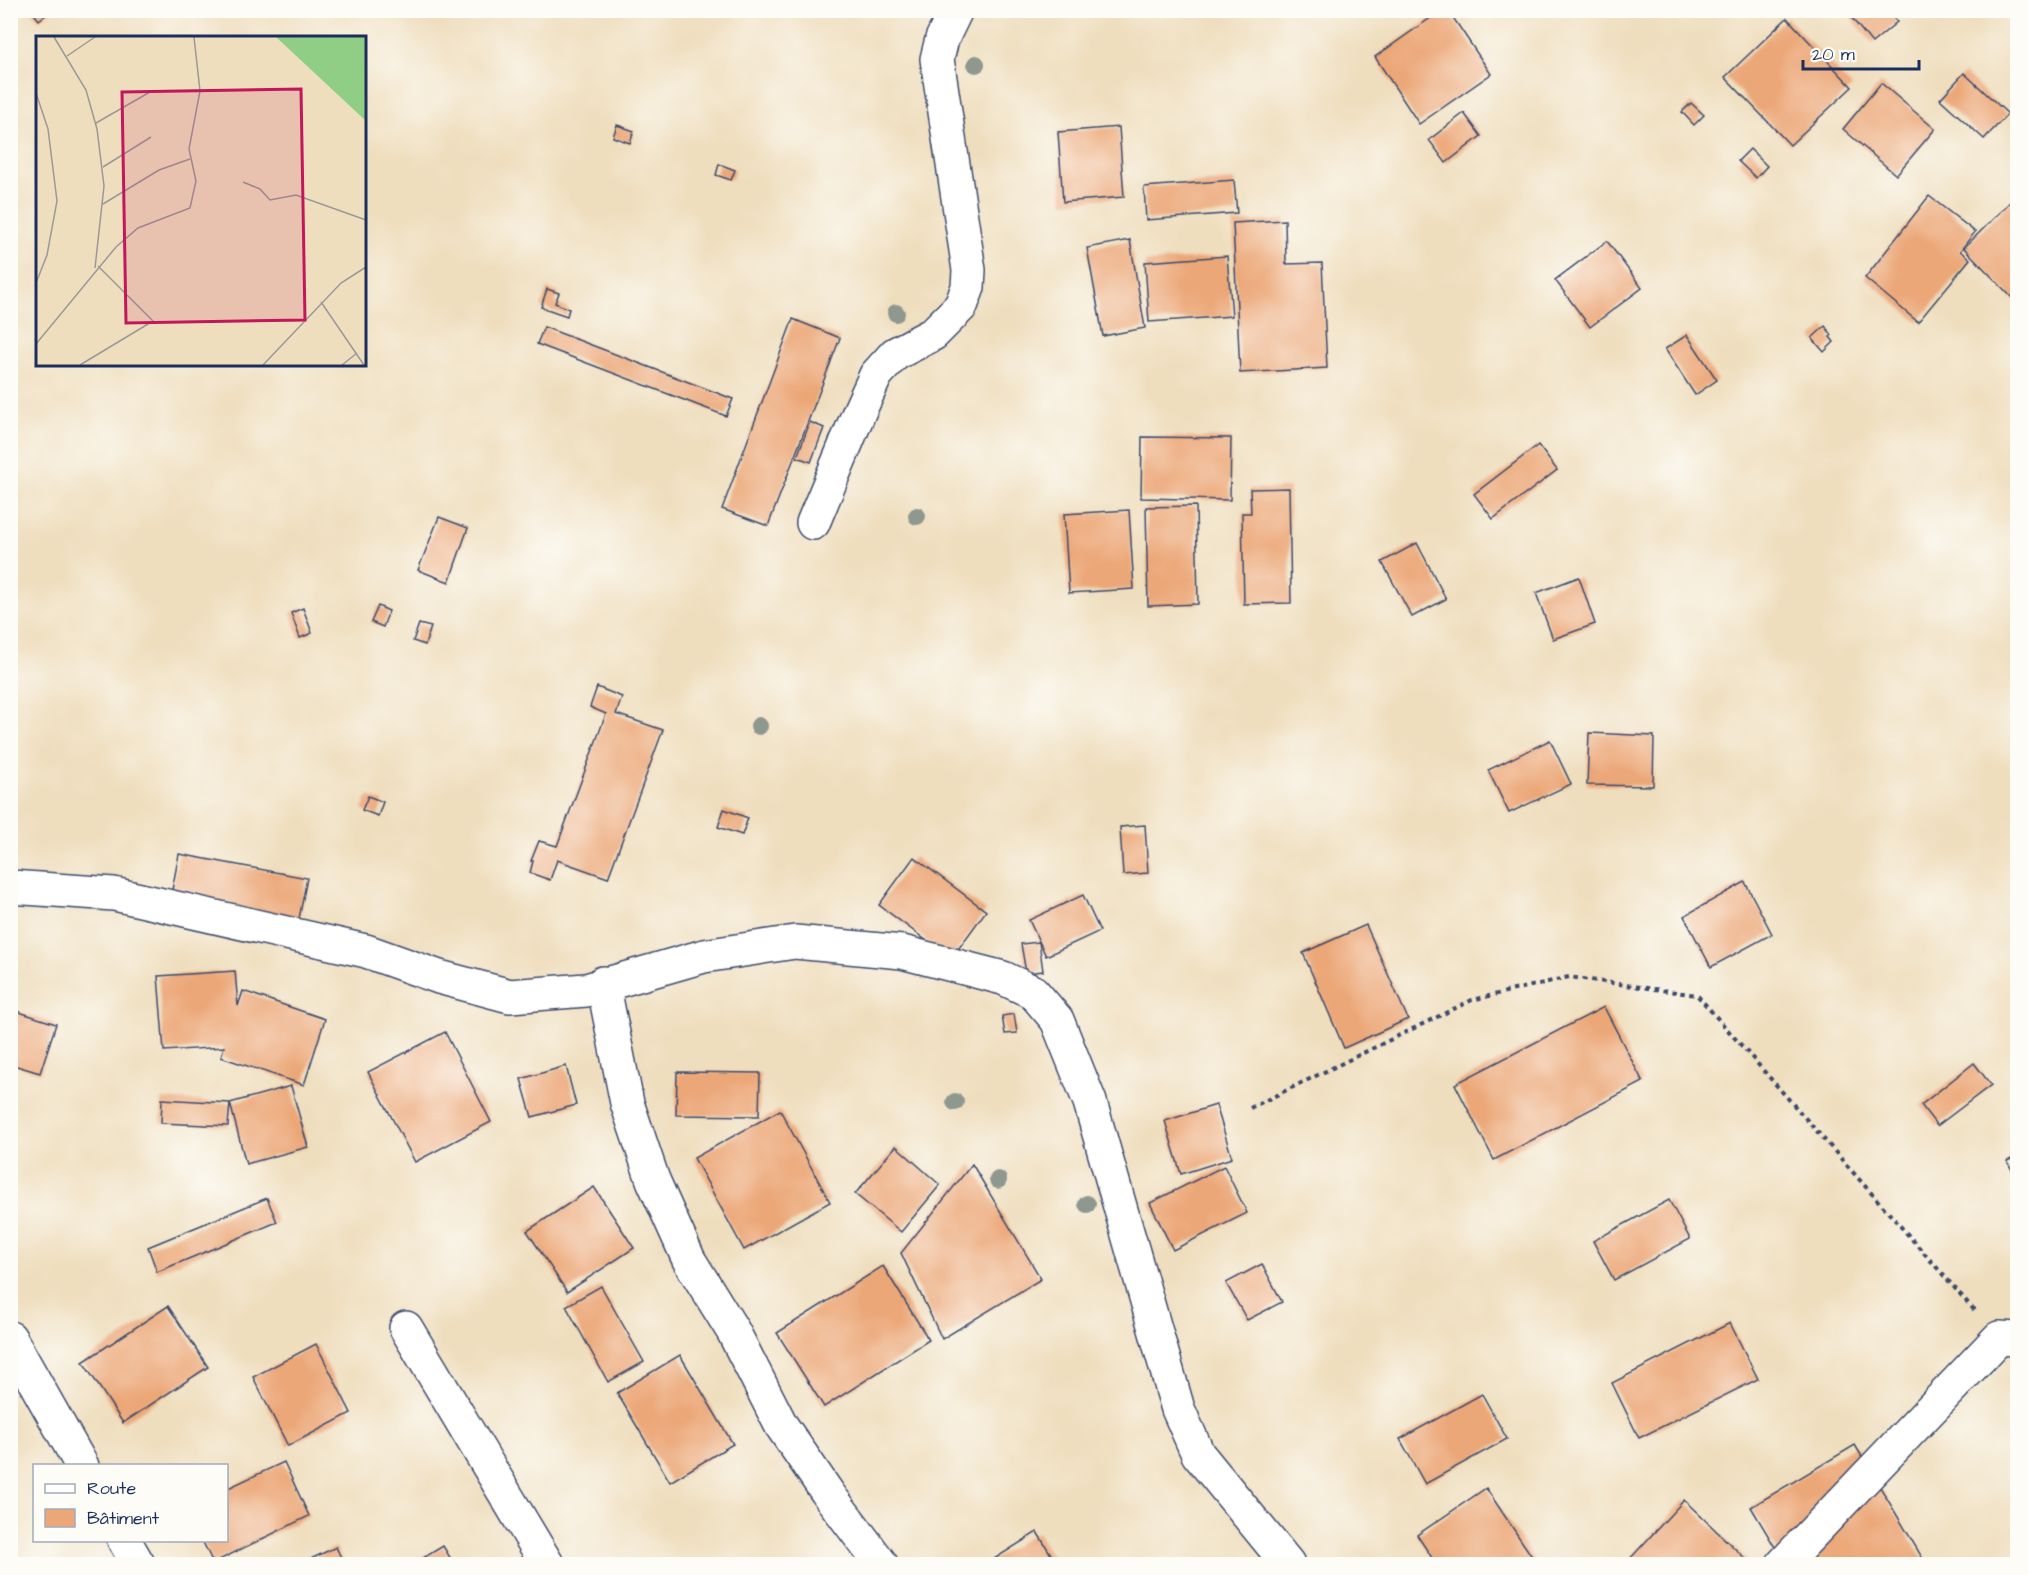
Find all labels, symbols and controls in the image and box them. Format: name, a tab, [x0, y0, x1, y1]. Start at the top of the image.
scale bar	[1803, 33, 1918, 71]
inset map	[36, 36, 366, 366]
text: 20 m	[1812, 42, 1855, 67]
legend	[33, 1464, 228, 1542]
text: Route	[87, 1476, 136, 1501]
text: Bâtiment	[87, 1506, 160, 1531]

